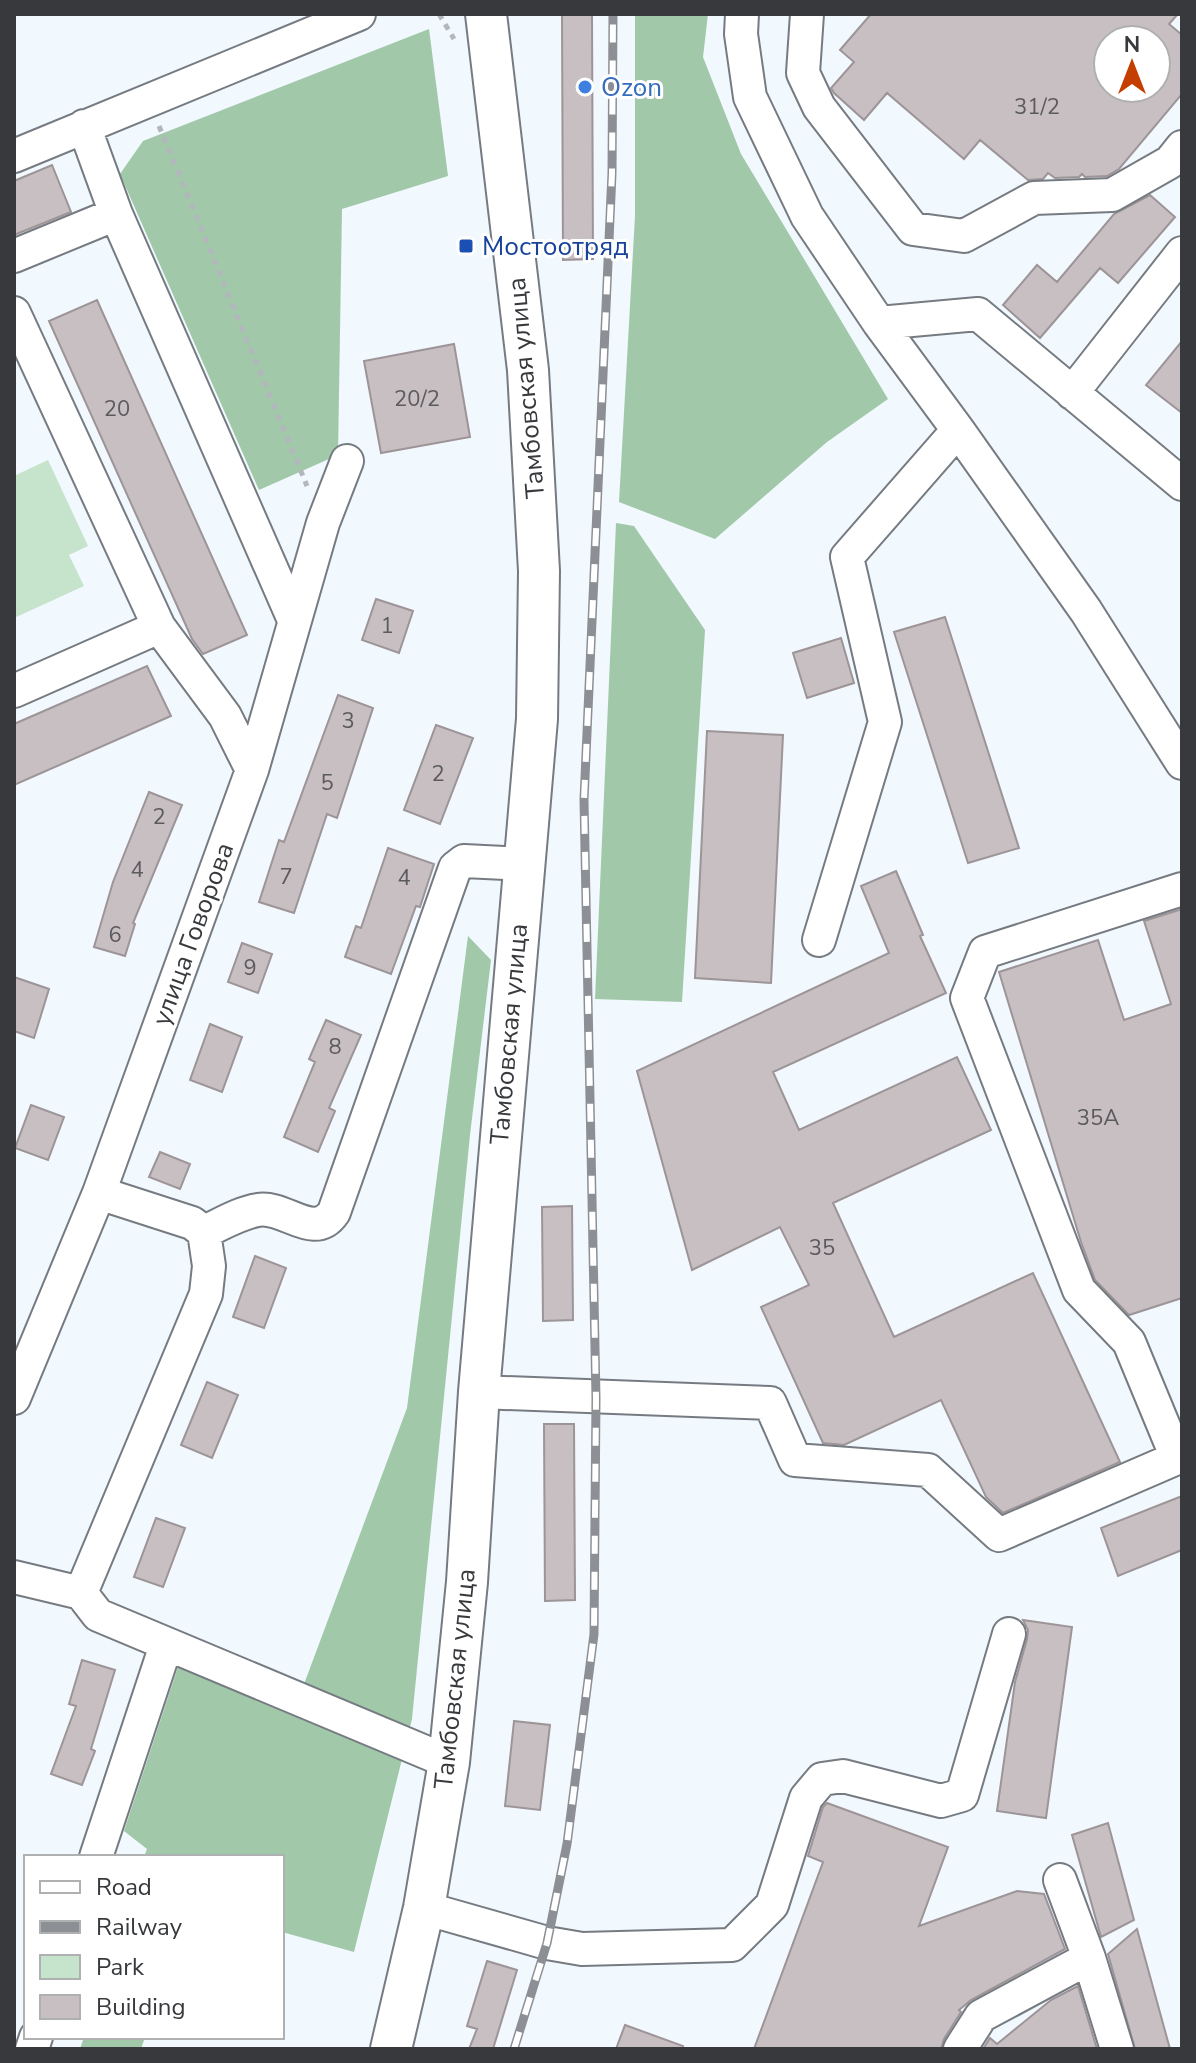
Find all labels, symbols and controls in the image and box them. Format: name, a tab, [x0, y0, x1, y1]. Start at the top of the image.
north arrow	[1092, 24, 1172, 104]
text: N	[1124, 30, 1140, 60]
place label: Ozon	[601, 70, 662, 105]
marker: Ozon	[576, 78, 594, 96]
house number: 31/2	[1014, 92, 1060, 122]
place label: Мостоотряд	[482, 229, 629, 264]
marker: Мостоотряд	[457, 237, 475, 255]
street label: Тамбовская улица	[499, 276, 553, 500]
house number: 20/2	[394, 384, 440, 414]
house number: 20	[104, 394, 130, 424]
house number: 1	[380, 611, 394, 641]
house number: 3	[341, 706, 355, 736]
house number: 2	[431, 759, 445, 789]
house number: 5	[320, 768, 334, 798]
house number: 2	[152, 802, 166, 832]
street label: улица Говорова	[144, 838, 242, 1030]
house number: 4	[130, 855, 144, 885]
house number: 7	[279, 862, 293, 892]
house number: 4	[397, 863, 411, 893]
house number: 6	[108, 920, 122, 950]
street label: Тамбовская улица	[482, 922, 536, 1146]
house number: 9	[243, 953, 257, 983]
house number: 8	[328, 1032, 342, 1062]
house number: 35А	[1077, 1103, 1119, 1133]
house number: 35	[809, 1233, 835, 1263]
street label: Тамбовская улица	[426, 1567, 484, 1791]
legend	[24, 1855, 284, 2039]
text: Road	[96, 1871, 152, 1903]
text: Railway	[96, 1911, 183, 1943]
text: Park	[96, 1951, 145, 1983]
text: Building	[96, 1991, 186, 2023]

